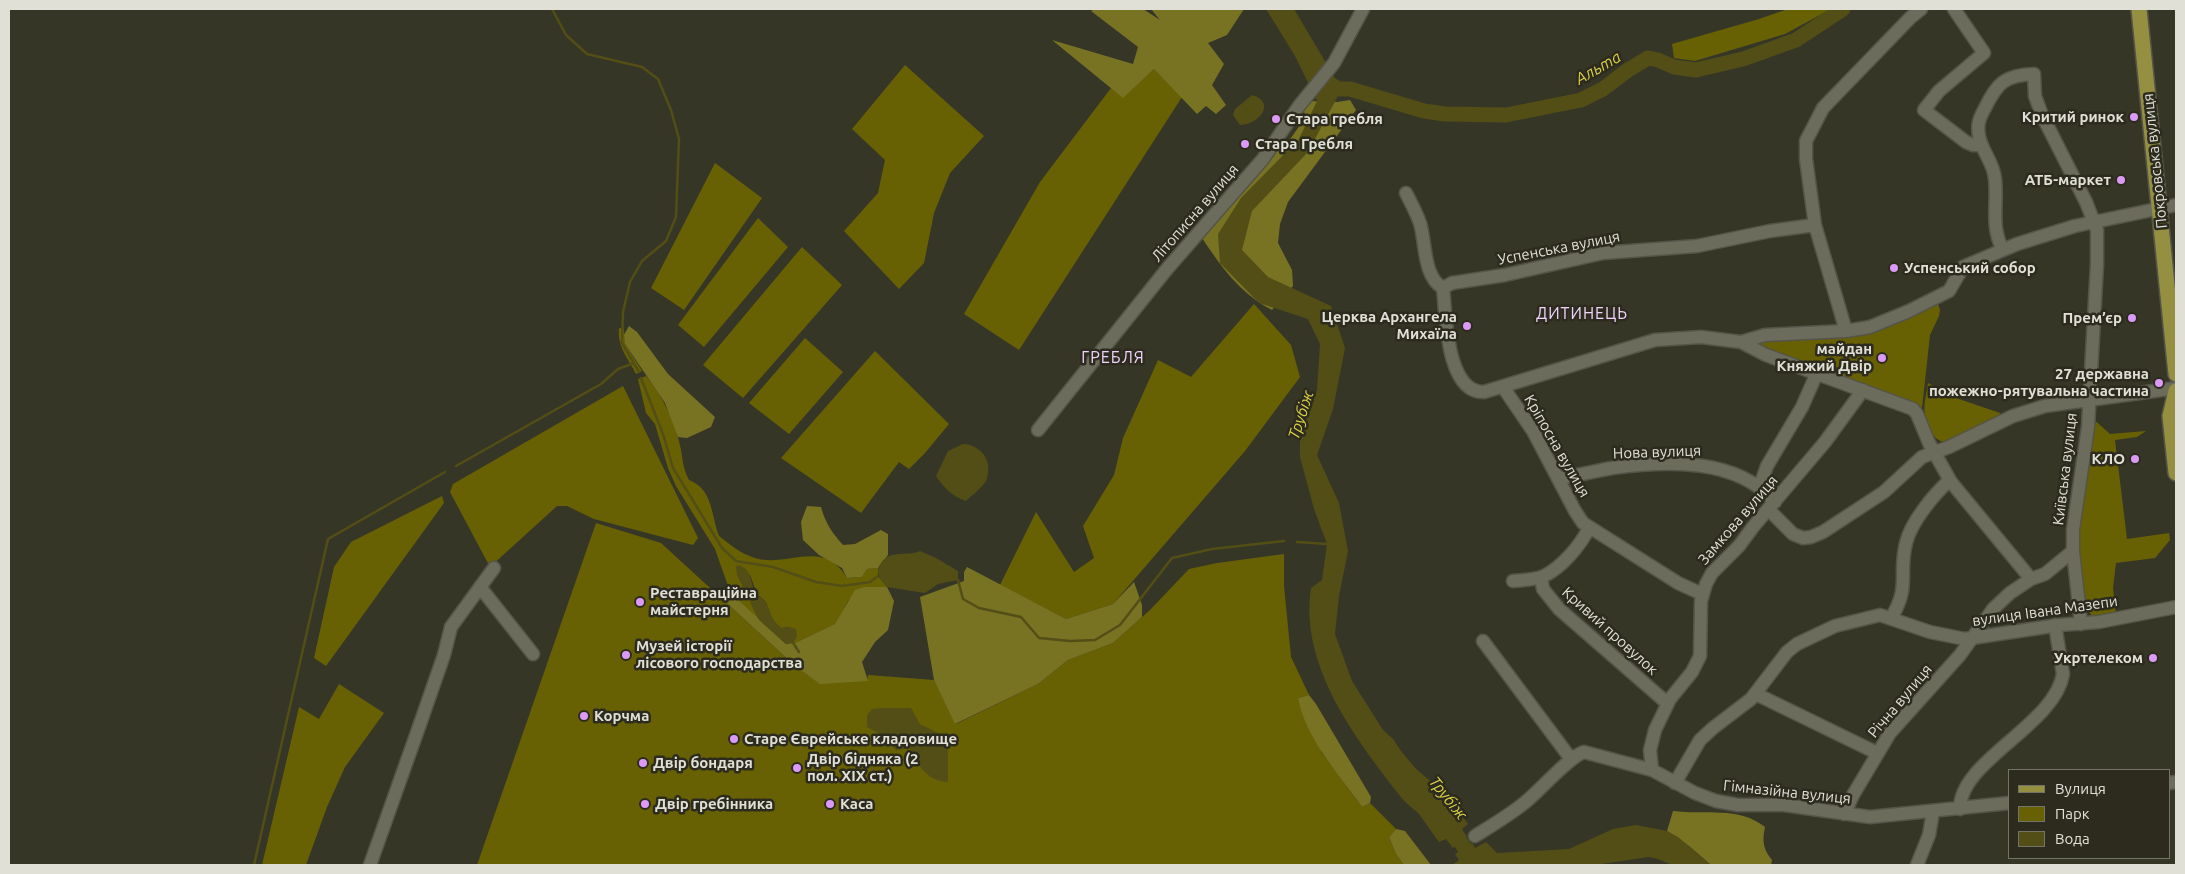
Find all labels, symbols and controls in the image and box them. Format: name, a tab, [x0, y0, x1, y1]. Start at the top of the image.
water label: Альта	[1572, 47, 1624, 89]
street label: Покровська вулиця	[2139, 92, 2171, 230]
place label: Критий ринок	[2022, 108, 2124, 126]
place label: Стара гребля	[1286, 110, 1383, 128]
marker: Критий ринок	[2128, 111, 2140, 123]
marker: Стара гребля	[1270, 113, 1282, 125]
place label: Стара Гребля	[1255, 135, 1353, 153]
marker: Стара Гребля	[1239, 138, 1251, 150]
street label: Літописна вулиця	[1148, 160, 1242, 266]
place label: АТБ-маркет	[2025, 171, 2111, 189]
marker: АТБ-маркет	[2115, 174, 2127, 186]
street label: Успенська вулиця	[1496, 227, 1622, 269]
place label: Успенський собор	[1904, 259, 2036, 277]
marker: Успенський собор	[1888, 262, 1900, 274]
district label: ДИТИНЕЦЬ	[1535, 304, 1629, 324]
place label: Церква Архангела Михаїла	[1322, 308, 1457, 343]
place label: Прем’єр	[2063, 309, 2122, 327]
marker: Прем’єр	[2126, 312, 2138, 324]
marker: Церква Архангела Михаїла	[1461, 320, 1473, 332]
place label: майдан Княжий Двір	[1776, 340, 1872, 375]
district label: ГРЕБЛЯ	[1081, 348, 1145, 368]
marker: майдан Княжий Двір	[1876, 352, 1888, 364]
place label: 27 державна пожежно-рятувальна частина	[1929, 365, 2149, 400]
marker: 27 державна пожежно-рятувальна частина	[2153, 377, 2165, 389]
water label: Трубіж	[1284, 388, 1318, 442]
street label: Кріпосна вулиця	[1520, 391, 1594, 501]
street label: Київська вулиця	[2049, 412, 2081, 526]
street label: Нова вулиця	[1613, 441, 1701, 463]
place label: КЛО	[2092, 450, 2125, 468]
marker: КЛО	[2129, 453, 2141, 465]
street label: Замкова вулиця	[1694, 472, 1782, 568]
street label: Кривий провулок	[1558, 583, 1662, 679]
place label: Реставраційна майстерня	[650, 584, 757, 619]
street label: вулиця Івана Мазепи	[1971, 592, 2119, 630]
marker: Реставраційна майстерня	[634, 596, 646, 608]
place label: Музей історії лісового господарства	[636, 637, 802, 672]
marker: Музей історії лісового господарства	[620, 649, 632, 661]
place label: Укртелеком	[2054, 649, 2143, 667]
marker: Укртелеком	[2147, 652, 2159, 664]
street label: Річна вулиця	[1864, 661, 1936, 741]
place label: Корчма	[594, 707, 649, 725]
marker: Корчма	[578, 710, 590, 722]
place label: Старе Єврейське кладовище	[744, 730, 957, 748]
marker: Старе Єврейське кладовище	[728, 733, 740, 745]
place label: Двір бідняка (2 пол. XIX ст.)	[807, 750, 919, 785]
place label: Двір бондаря	[653, 754, 753, 772]
marker: Двір бондаря	[637, 757, 649, 769]
marker: Двір бідняка (2 пол. XIX ст.)	[791, 762, 803, 774]
legend	[2008, 769, 2170, 859]
water label: Трубіж	[1425, 773, 1471, 823]
street label: Гімназійна вулиця	[1722, 776, 1852, 808]
text: Вулиця	[2055, 780, 2106, 797]
place label: Двір гребінника	[655, 795, 773, 813]
place label: Каса	[840, 795, 874, 813]
marker: Двір гребінника	[639, 798, 651, 810]
marker: Каса	[824, 798, 836, 810]
text: Парк	[2055, 805, 2090, 822]
text: Вода	[2055, 830, 2090, 847]

